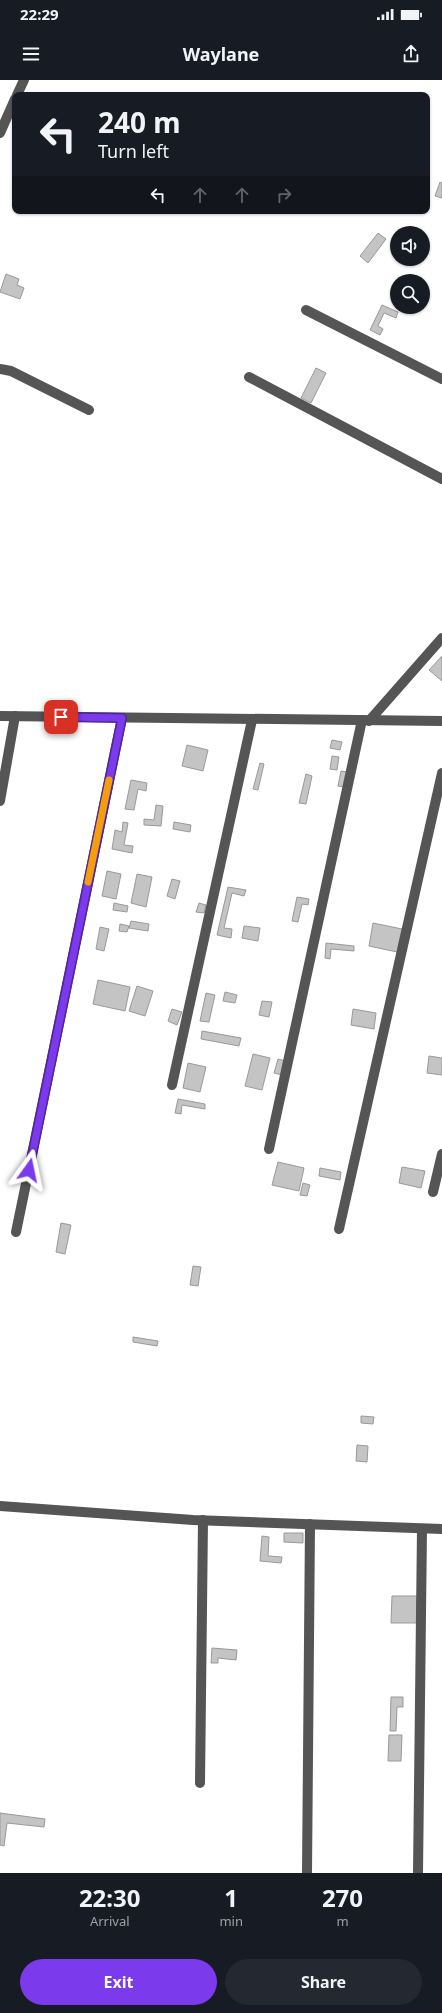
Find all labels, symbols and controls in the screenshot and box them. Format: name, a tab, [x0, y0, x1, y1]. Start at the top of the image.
text: 22:29	[20, 4, 59, 24]
text: Waylane	[183, 42, 259, 66]
icon: menu	[20, 43, 42, 65]
icon: share	[400, 43, 422, 65]
text: 240 m	[98, 103, 181, 141]
icon: left	[32, 108, 84, 160]
text: Turn left	[98, 139, 169, 163]
icon: left	[147, 184, 169, 206]
icon: ahead	[189, 184, 211, 206]
icon: ahead	[231, 184, 253, 206]
icon: right	[273, 184, 295, 206]
map controls	[390, 226, 430, 314]
button: sound	[390, 226, 430, 266]
button: search	[390, 274, 430, 314]
pin	[44, 700, 78, 734]
icon: arrive	[50, 706, 72, 728]
position arrow	[8, 1149, 50, 1191]
text: 22:30	[79, 1881, 141, 1914]
text: 1	[224, 1881, 238, 1914]
text: 270	[322, 1881, 363, 1914]
text: Arrival	[90, 1912, 130, 1930]
text: min	[219, 1912, 243, 1930]
text: m	[336, 1912, 349, 1930]
button: Exit	[20, 1959, 217, 2005]
button: Share	[225, 1959, 422, 2005]

